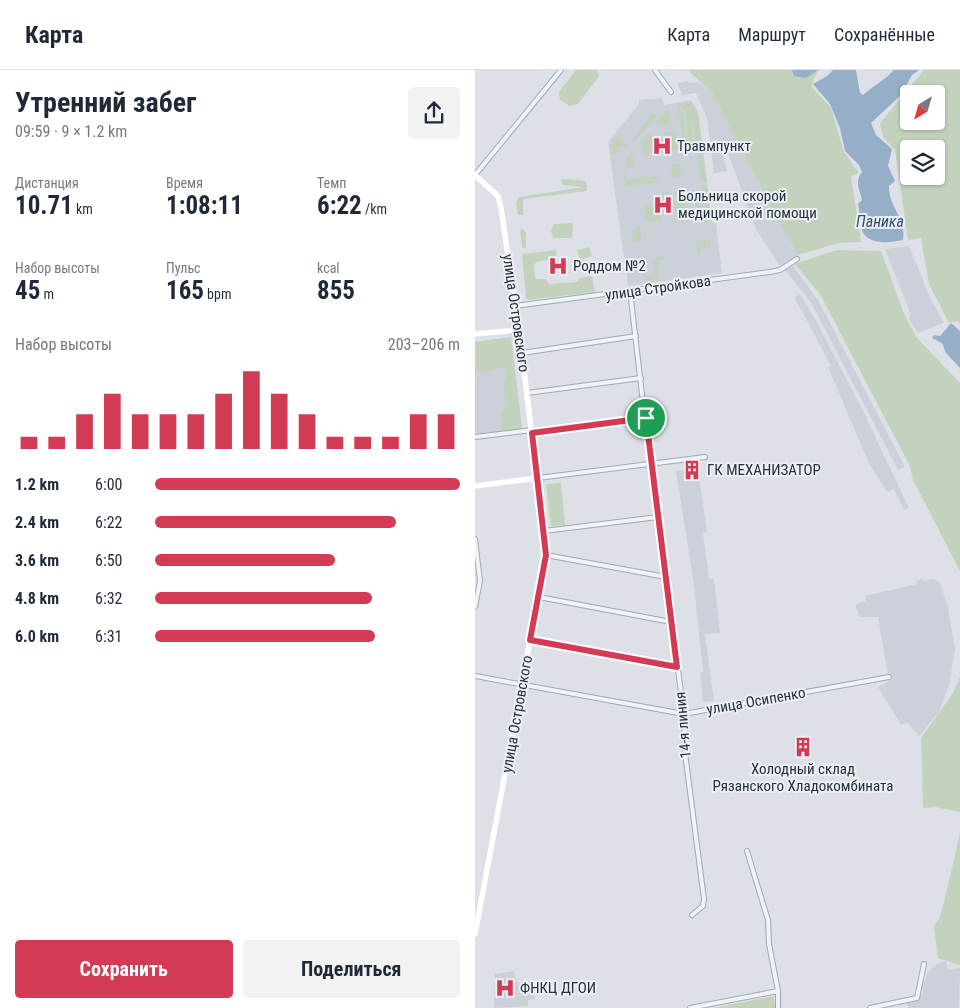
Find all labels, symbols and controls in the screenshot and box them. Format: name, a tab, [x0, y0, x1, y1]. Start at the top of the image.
text: Карта	[25, 21, 83, 49]
text: Карта	[667, 24, 710, 45]
text: Маршрут	[738, 24, 806, 45]
text: Сохранённые	[834, 24, 935, 45]
north arrow	[900, 85, 945, 130]
map controls	[900, 85, 945, 185]
text: Утренний забег	[15, 86, 196, 119]
button: share	[408, 87, 460, 139]
text: 09:59 · 9 × 1.2 km	[15, 122, 127, 141]
hospital icon: Травмпункт	[651, 135, 673, 157]
place label: Травмпункт	[677, 137, 751, 155]
button: layers	[900, 140, 945, 185]
text: Дистанция	[15, 175, 79, 191]
text: Время	[166, 175, 203, 191]
text: Темп	[317, 175, 346, 191]
place label: Больница скорой медицинской помощи	[678, 187, 817, 222]
text: 10.71	[15, 191, 73, 220]
text: 1:08:11	[166, 191, 243, 220]
text: 6:22	[317, 191, 362, 220]
hospital icon: Больница скорой медицинской помощи	[652, 194, 674, 216]
text: km	[73, 201, 93, 217]
text: /km	[362, 201, 387, 217]
water label: Паника	[856, 212, 904, 231]
street label: улица Островского	[499, 253, 533, 373]
hospital icon: Роддом №2	[547, 255, 569, 277]
place label: Роддом №2	[573, 257, 646, 275]
text: Набор высоты	[15, 260, 100, 276]
text: Пульс	[166, 260, 201, 276]
text: kcal	[317, 260, 340, 276]
street label: улица Стройкова	[604, 272, 712, 304]
text: 45	[15, 276, 40, 305]
text: 165	[166, 276, 204, 305]
text: 855	[317, 276, 355, 305]
text: m	[40, 286, 54, 302]
text: bpm	[204, 286, 231, 302]
text: Набор высоты	[15, 335, 112, 354]
text: 203–206 m	[388, 335, 460, 354]
pin	[625, 397, 667, 439]
icon: arrive	[632, 404, 660, 432]
building icon: ГК МЕХАНИЗАТОР	[681, 459, 703, 481]
place label: ГК МЕХАНИЗАТОР	[707, 461, 821, 479]
text: 1.2 km	[15, 475, 59, 494]
text: 6:00	[95, 475, 122, 494]
text: 2.4 km	[15, 513, 59, 532]
text: 6:22	[95, 513, 122, 532]
text: 3.6 km	[15, 551, 59, 570]
text: 6:50	[95, 551, 122, 570]
text: 4.8 km	[15, 589, 59, 608]
text: 6:32	[95, 589, 122, 608]
text: 6.0 km	[15, 627, 59, 646]
text: 6:31	[95, 627, 122, 646]
street label: улица Островского	[498, 654, 536, 774]
street label: улица Осипенко	[705, 683, 807, 719]
street label: 14-я линия	[671, 691, 695, 759]
building icon: Холодный склад Рязанского Хладокомбината	[792, 736, 814, 758]
place label: Холодный склад Рязанского Хладокомбината	[713, 760, 894, 795]
button: Сохранить	[15, 940, 233, 998]
button: Поделиться	[243, 940, 460, 998]
hospital icon: ФНКЦ ДГОИ	[494, 977, 516, 999]
place label: ФНКЦ ДГОИ	[520, 979, 596, 997]

